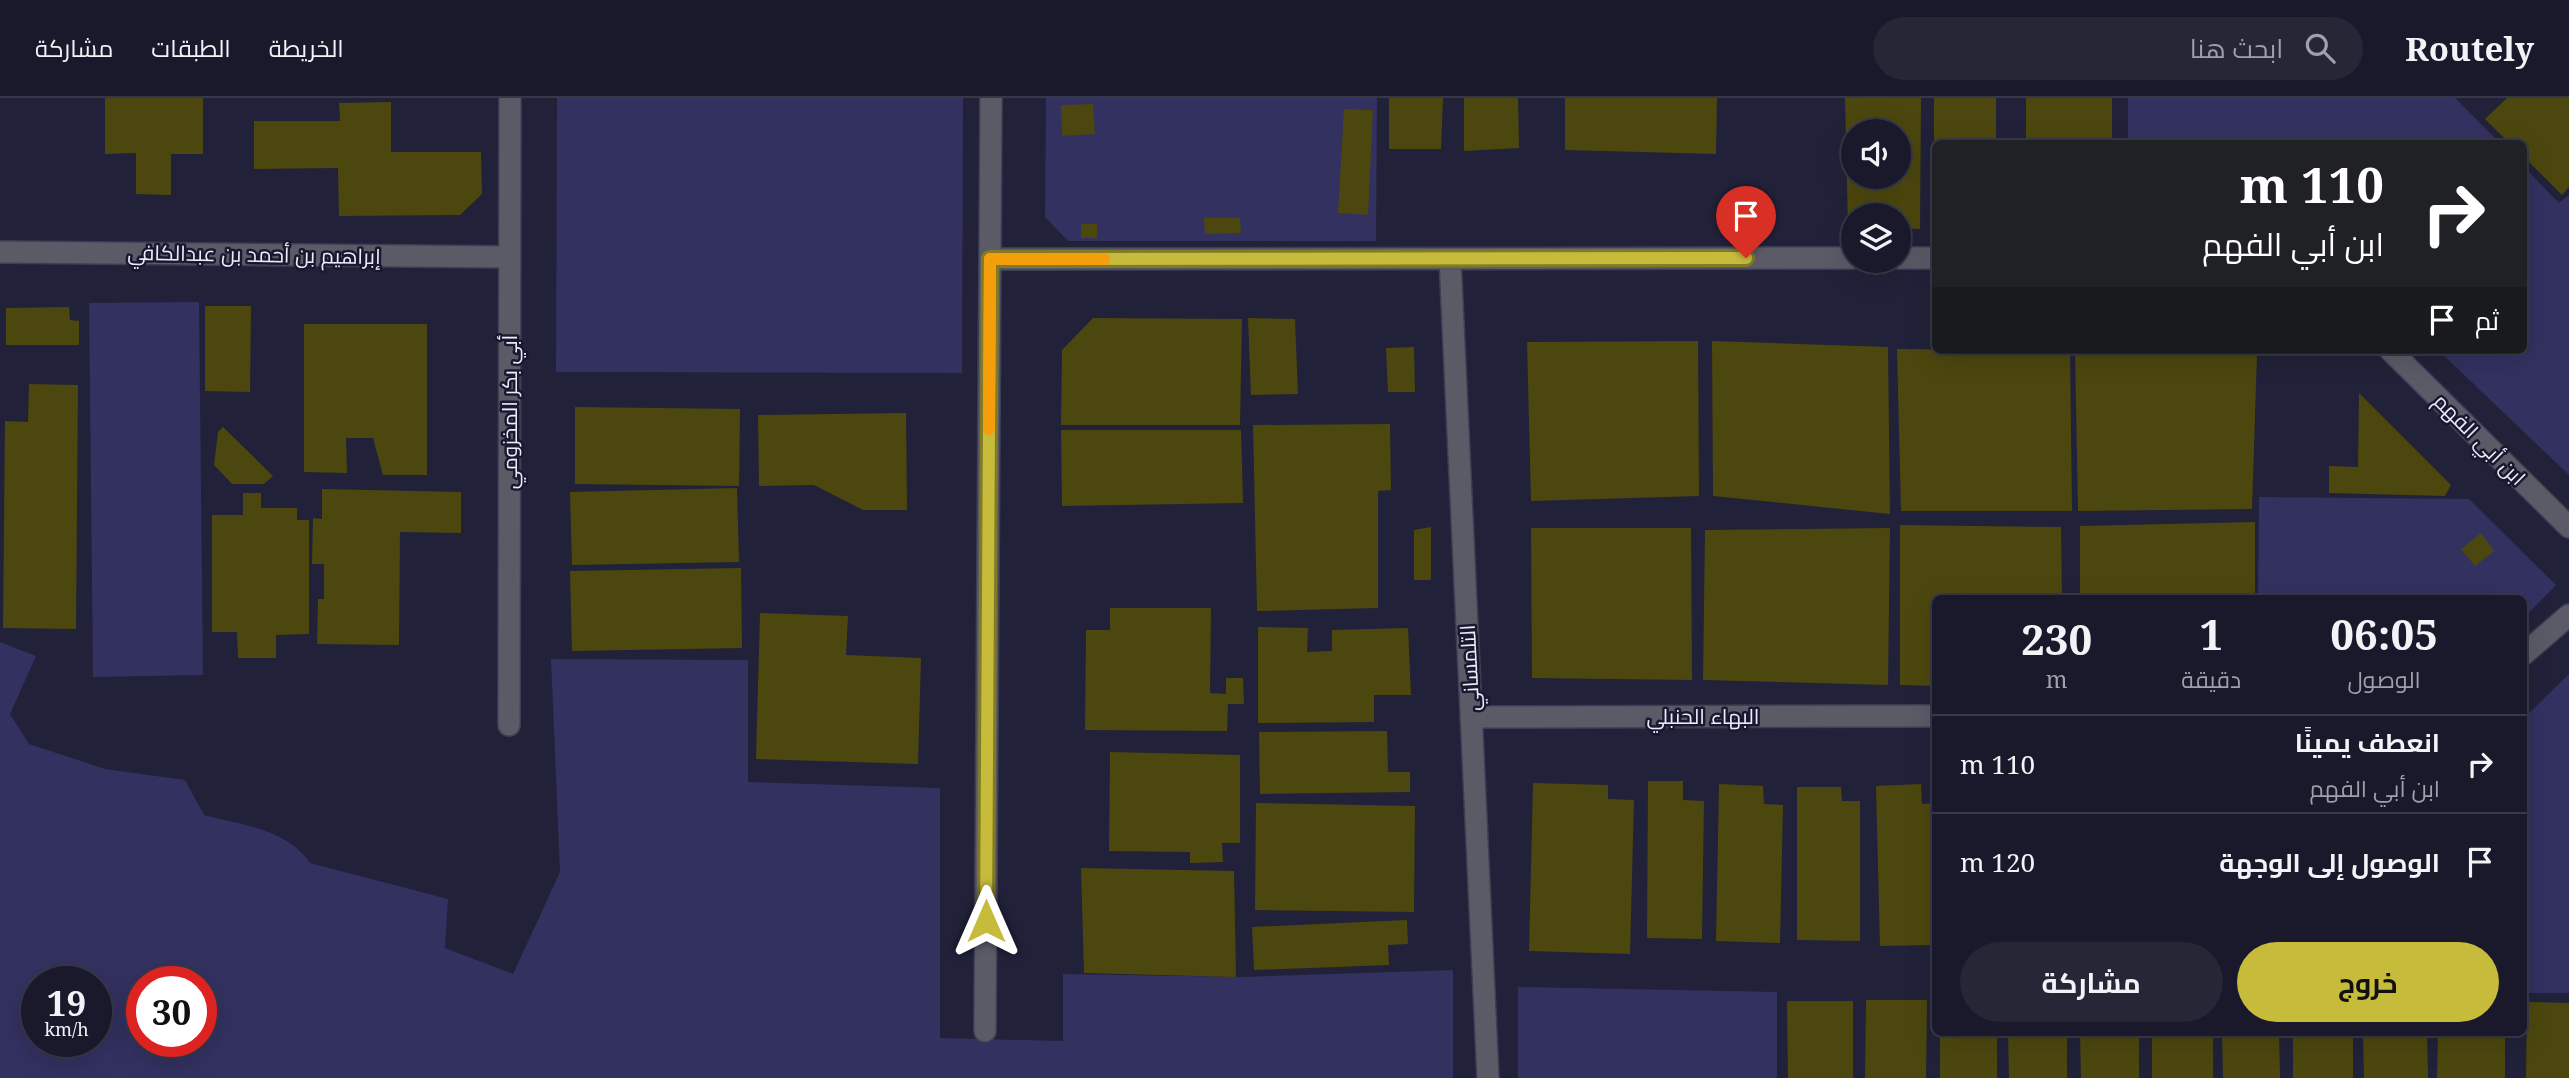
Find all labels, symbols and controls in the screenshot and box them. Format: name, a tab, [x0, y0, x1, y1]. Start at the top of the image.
search box	[1873, 17, 2363, 80]
text: Routely	[2405, 26, 2534, 71]
icon: search	[2301, 29, 2339, 67]
text: ابحث هنا	[2190, 30, 2283, 66]
text: مشاركة	[35, 31, 113, 64]
text: الطبقات	[151, 31, 231, 64]
text: الخريطة	[269, 31, 344, 64]
map controls	[1841, 119, 1911, 273]
button: sound	[1841, 119, 1911, 189]
text: 110 m	[2240, 151, 2384, 217]
icon: right	[2408, 168, 2499, 259]
pin	[1716, 186, 1776, 258]
icon: arrive	[1727, 197, 1765, 235]
button: layers	[1841, 203, 1911, 273]
text: ابن أبي الفهم	[2202, 222, 2384, 265]
street label: إبراهيم بن أحمد بن عبدالكافي	[127, 238, 381, 273]
icon: arrive	[2423, 301, 2461, 339]
text: ثم	[2475, 302, 2499, 338]
street label: أبي بكر المخزومي	[495, 335, 526, 489]
street label: ابن أبي الفهم	[2426, 387, 2532, 493]
text: 1	[2199, 605, 2223, 662]
text: 06:05	[2330, 605, 2438, 662]
text: 230	[2021, 610, 2092, 667]
street label: التلمساني	[1453, 624, 1488, 712]
text: m	[2046, 663, 2068, 695]
text: دقيقة	[2181, 663, 2241, 695]
text: الوصول	[2347, 663, 2421, 695]
street label: البهاء الحنبلي	[1646, 702, 1760, 733]
text: انعطف يمينًا	[2295, 724, 2440, 760]
icon: right	[2461, 745, 2499, 783]
text: 110 m	[1960, 746, 2035, 782]
text: ابن أبي الفهم	[2309, 772, 2440, 804]
icon: arrive	[2461, 843, 2499, 881]
text: 120 m	[1960, 844, 2035, 880]
text: الوصول إلى الوجهة	[2219, 844, 2440, 880]
position arrow	[949, 884, 1023, 958]
button: مشاركة	[1960, 942, 2223, 1022]
button: خروج	[2237, 942, 2499, 1022]
speed limit sign: 30	[126, 966, 217, 1057]
text: 19	[47, 979, 86, 1026]
text: km/h	[44, 1017, 89, 1041]

